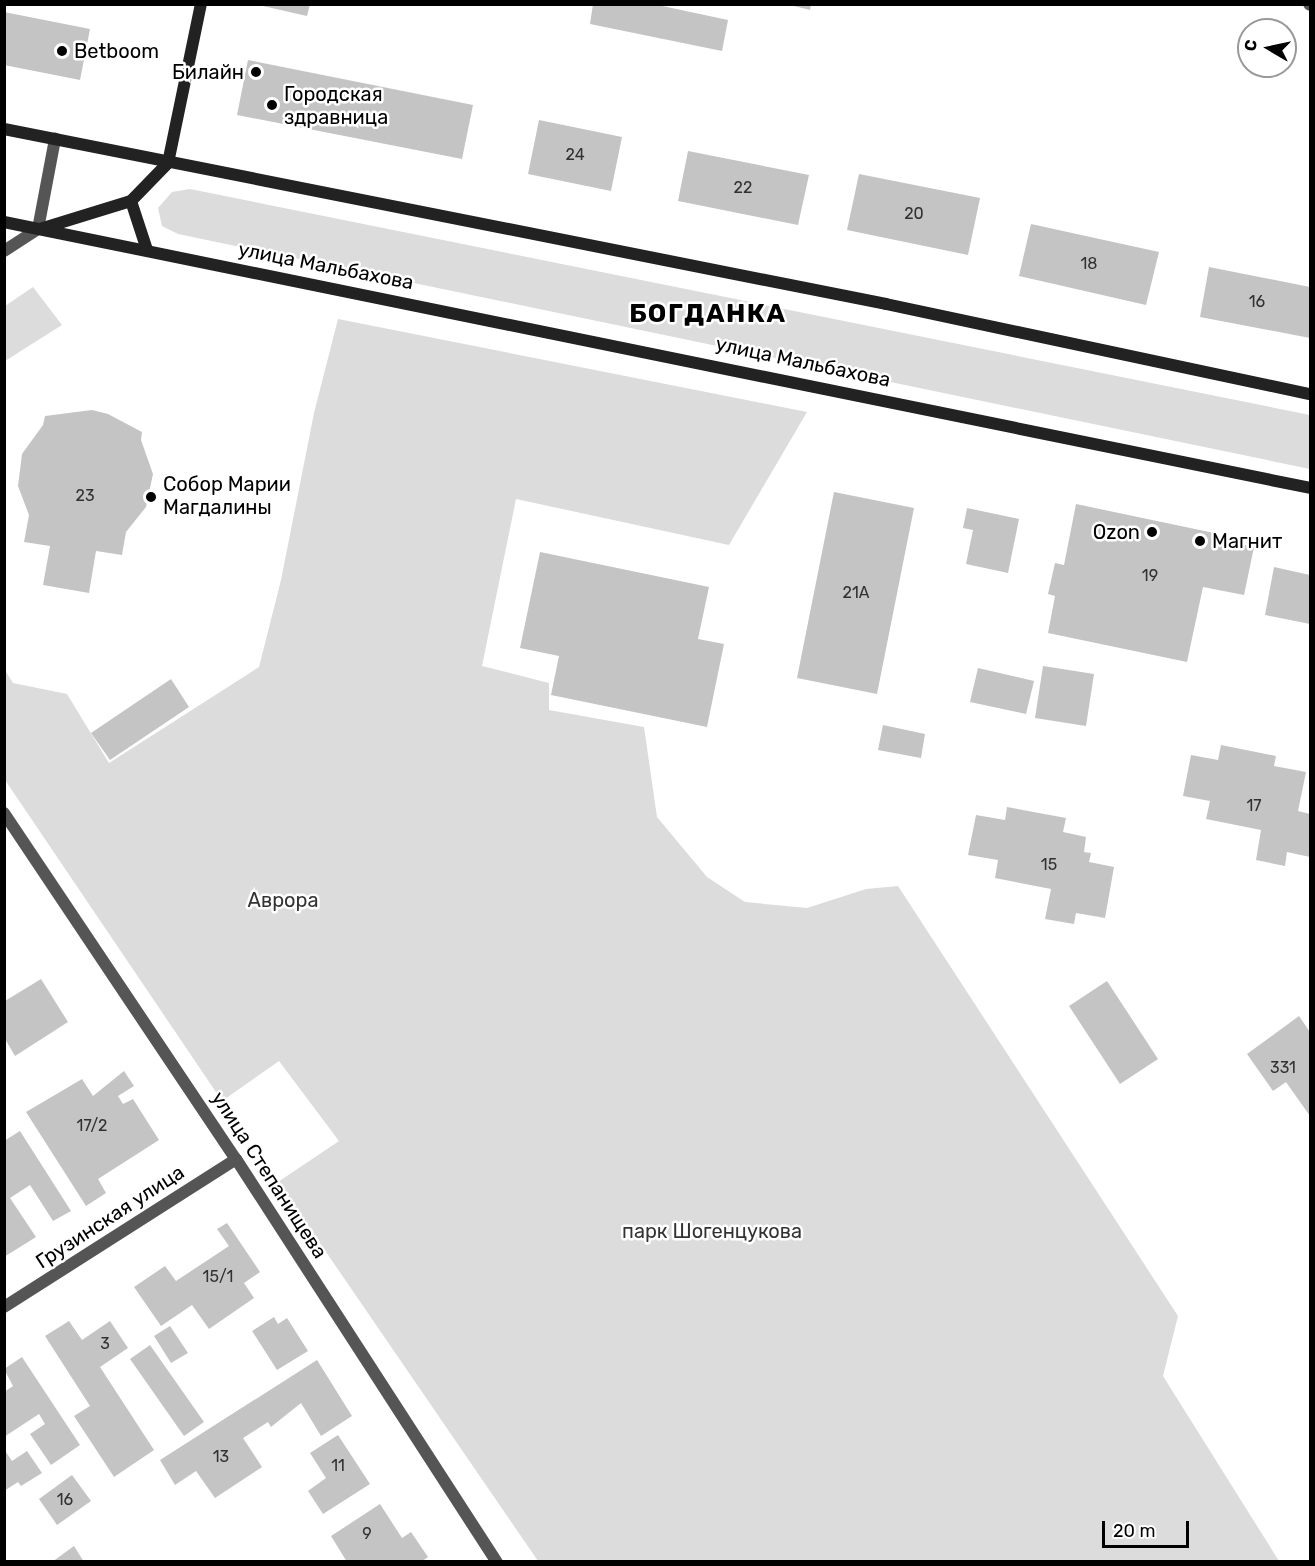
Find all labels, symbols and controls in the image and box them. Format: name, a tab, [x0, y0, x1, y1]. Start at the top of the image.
north arrow	[1237, 18, 1297, 78]
text: С	[1240, 38, 1261, 52]
place label: Betboom	[74, 39, 159, 63]
marker: Betboom	[55, 44, 69, 58]
place label: Билайн	[172, 60, 244, 84]
marker: Билайн	[249, 65, 263, 79]
place label: Городская здравница	[284, 82, 388, 129]
marker: Городская здравница	[265, 98, 279, 112]
house number: 24	[565, 145, 585, 165]
house number: 22	[734, 178, 752, 198]
house number: 20	[904, 204, 924, 224]
street label: улица Мальбахова	[236, 237, 416, 295]
house number: 18	[1080, 254, 1098, 274]
house number: 16	[1249, 292, 1265, 312]
district label: БОГДАНКА	[629, 298, 787, 330]
street label: улица Мальбахова	[713, 332, 893, 392]
place label: Собор Марии Магдалины	[163, 473, 291, 520]
house number: 23	[75, 486, 95, 506]
marker: Собор Марии Магдалины	[144, 490, 158, 504]
place label: Ozon	[1093, 520, 1140, 544]
marker: Ozon	[1145, 525, 1159, 539]
place label: Магнит	[1212, 529, 1282, 553]
marker: Магнит	[1193, 534, 1207, 548]
house number: 19	[1142, 566, 1158, 586]
house number: 21А	[843, 583, 869, 603]
house number: 17	[1246, 796, 1262, 816]
house number: 15	[1041, 855, 1057, 875]
park label: Аврора	[248, 888, 318, 912]
house number: 331	[1270, 1058, 1296, 1078]
street label: улица Степанищева	[206, 1087, 332, 1263]
house number: 17/2	[77, 1116, 107, 1136]
street label: Грузинская улица	[31, 1160, 189, 1274]
park label: парк Шогенцукова	[622, 1219, 802, 1243]
house number: 15/1	[203, 1267, 233, 1287]
house number: 3	[100, 1334, 110, 1354]
house number: 13	[213, 1447, 229, 1467]
house number: 11	[331, 1456, 345, 1476]
house number: 16	[57, 1490, 73, 1510]
scale bar	[1105, 1509, 1192, 1547]
text: 20 m	[1113, 1520, 1155, 1542]
house number: 9	[362, 1524, 372, 1544]

